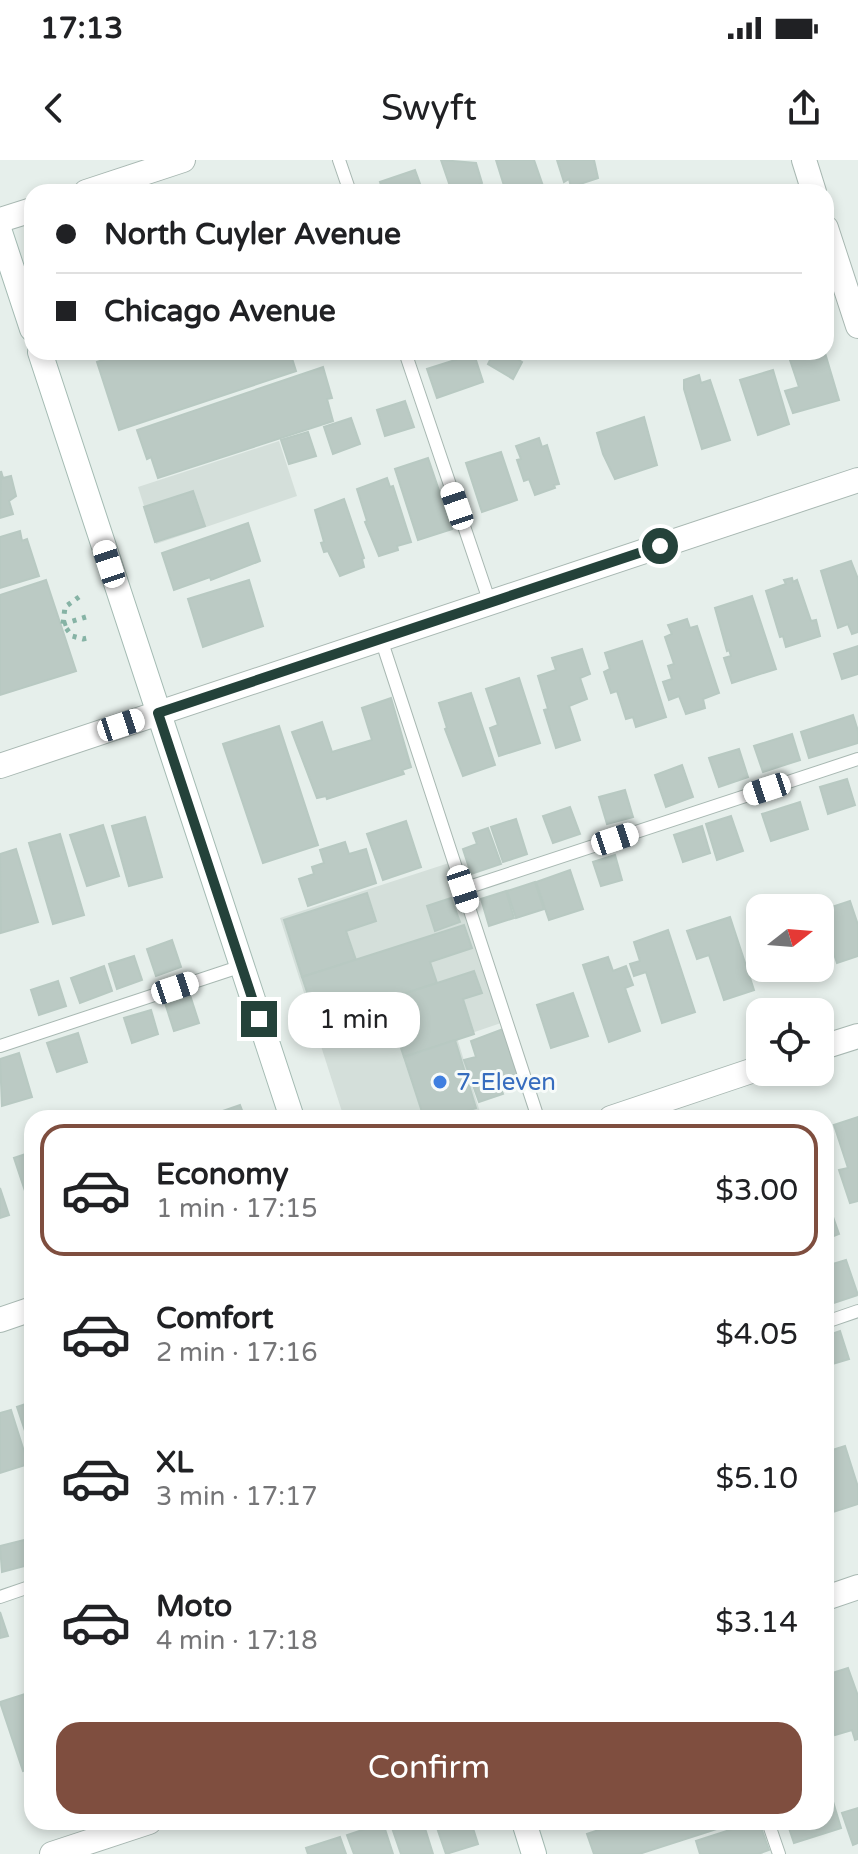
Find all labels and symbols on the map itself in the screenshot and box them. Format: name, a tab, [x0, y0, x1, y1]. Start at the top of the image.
car	[438, 479, 476, 533]
route start	[642, 528, 678, 564]
car	[90, 537, 128, 591]
car	[94, 706, 148, 744]
car	[740, 770, 794, 808]
car	[588, 820, 642, 858]
car	[444, 862, 482, 916]
north arrow	[746, 894, 834, 982]
car	[148, 969, 202, 1007]
callout: 1 min	[287, 991, 419, 1047]
route end	[241, 1001, 277, 1037]
place label: 7-Eleven	[456, 1068, 556, 1097]
marker: 7-Eleven	[431, 1073, 449, 1091]

